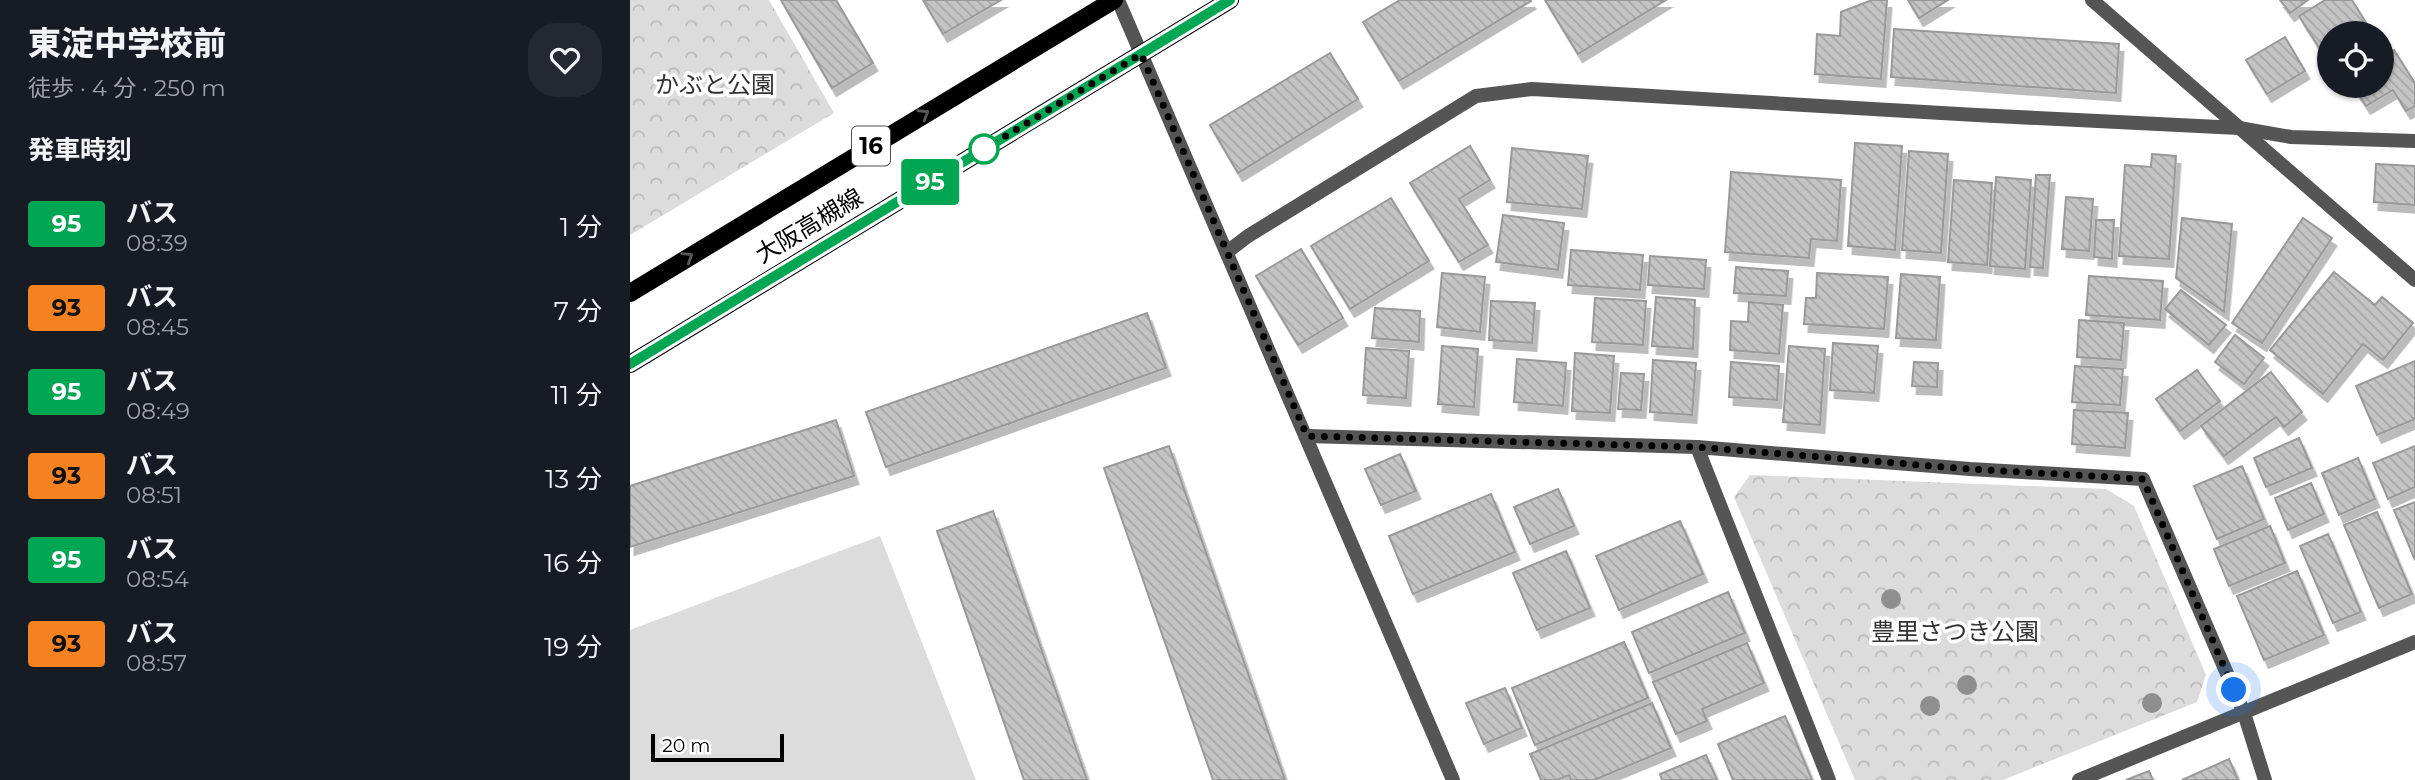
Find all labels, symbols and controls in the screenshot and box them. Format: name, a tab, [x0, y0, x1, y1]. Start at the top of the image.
map controls	[2317, 21, 2394, 98]
button: locate	[2317, 21, 2394, 98]
text: 東淀中学校前	[28, 23, 226, 63]
button: heart	[528, 23, 602, 97]
park label: かぶと公園	[655, 70, 775, 99]
text: 徒歩 · 4 分 · 250 m	[28, 74, 226, 102]
one-way arrow	[917, 109, 930, 122]
road number: 16	[852, 127, 890, 166]
text: 発車時刻	[28, 134, 132, 166]
unlabelled marker	[969, 134, 999, 164]
line badge: 95	[898, 159, 962, 205]
text: 95	[915, 167, 945, 196]
street label: 大阪高槻線	[750, 182, 868, 269]
text: バス	[126, 197, 178, 229]
text: 95	[52, 209, 81, 238]
text: 1 分	[560, 211, 602, 243]
text: 08:39	[126, 229, 188, 257]
one-way arrow	[680, 252, 693, 265]
text: バス	[126, 281, 178, 313]
text: 93	[52, 293, 81, 322]
text: 7 分	[554, 295, 602, 327]
text: 08:45	[126, 313, 189, 341]
text: バス	[126, 365, 178, 397]
text: 95	[52, 377, 81, 406]
text: 11 分	[550, 379, 602, 411]
text: 08:49	[126, 397, 190, 425]
text: バス	[126, 449, 178, 481]
text: 93	[52, 461, 81, 490]
text: 13 分	[545, 463, 602, 495]
text: 08:51	[126, 481, 182, 509]
text: バス	[126, 533, 178, 565]
text: 95	[52, 545, 81, 574]
text: 16 分	[544, 547, 602, 579]
text: 08:54	[126, 565, 189, 593]
text: バス	[126, 617, 178, 649]
park label: 豊里さつき公園	[1871, 617, 2039, 646]
text: 93	[52, 629, 81, 658]
text: 19 分	[544, 631, 602, 663]
text: 08:57	[126, 649, 187, 677]
your location	[2216, 672, 2251, 707]
scale bar	[651, 731, 784, 763]
text: 20 m	[662, 734, 710, 757]

